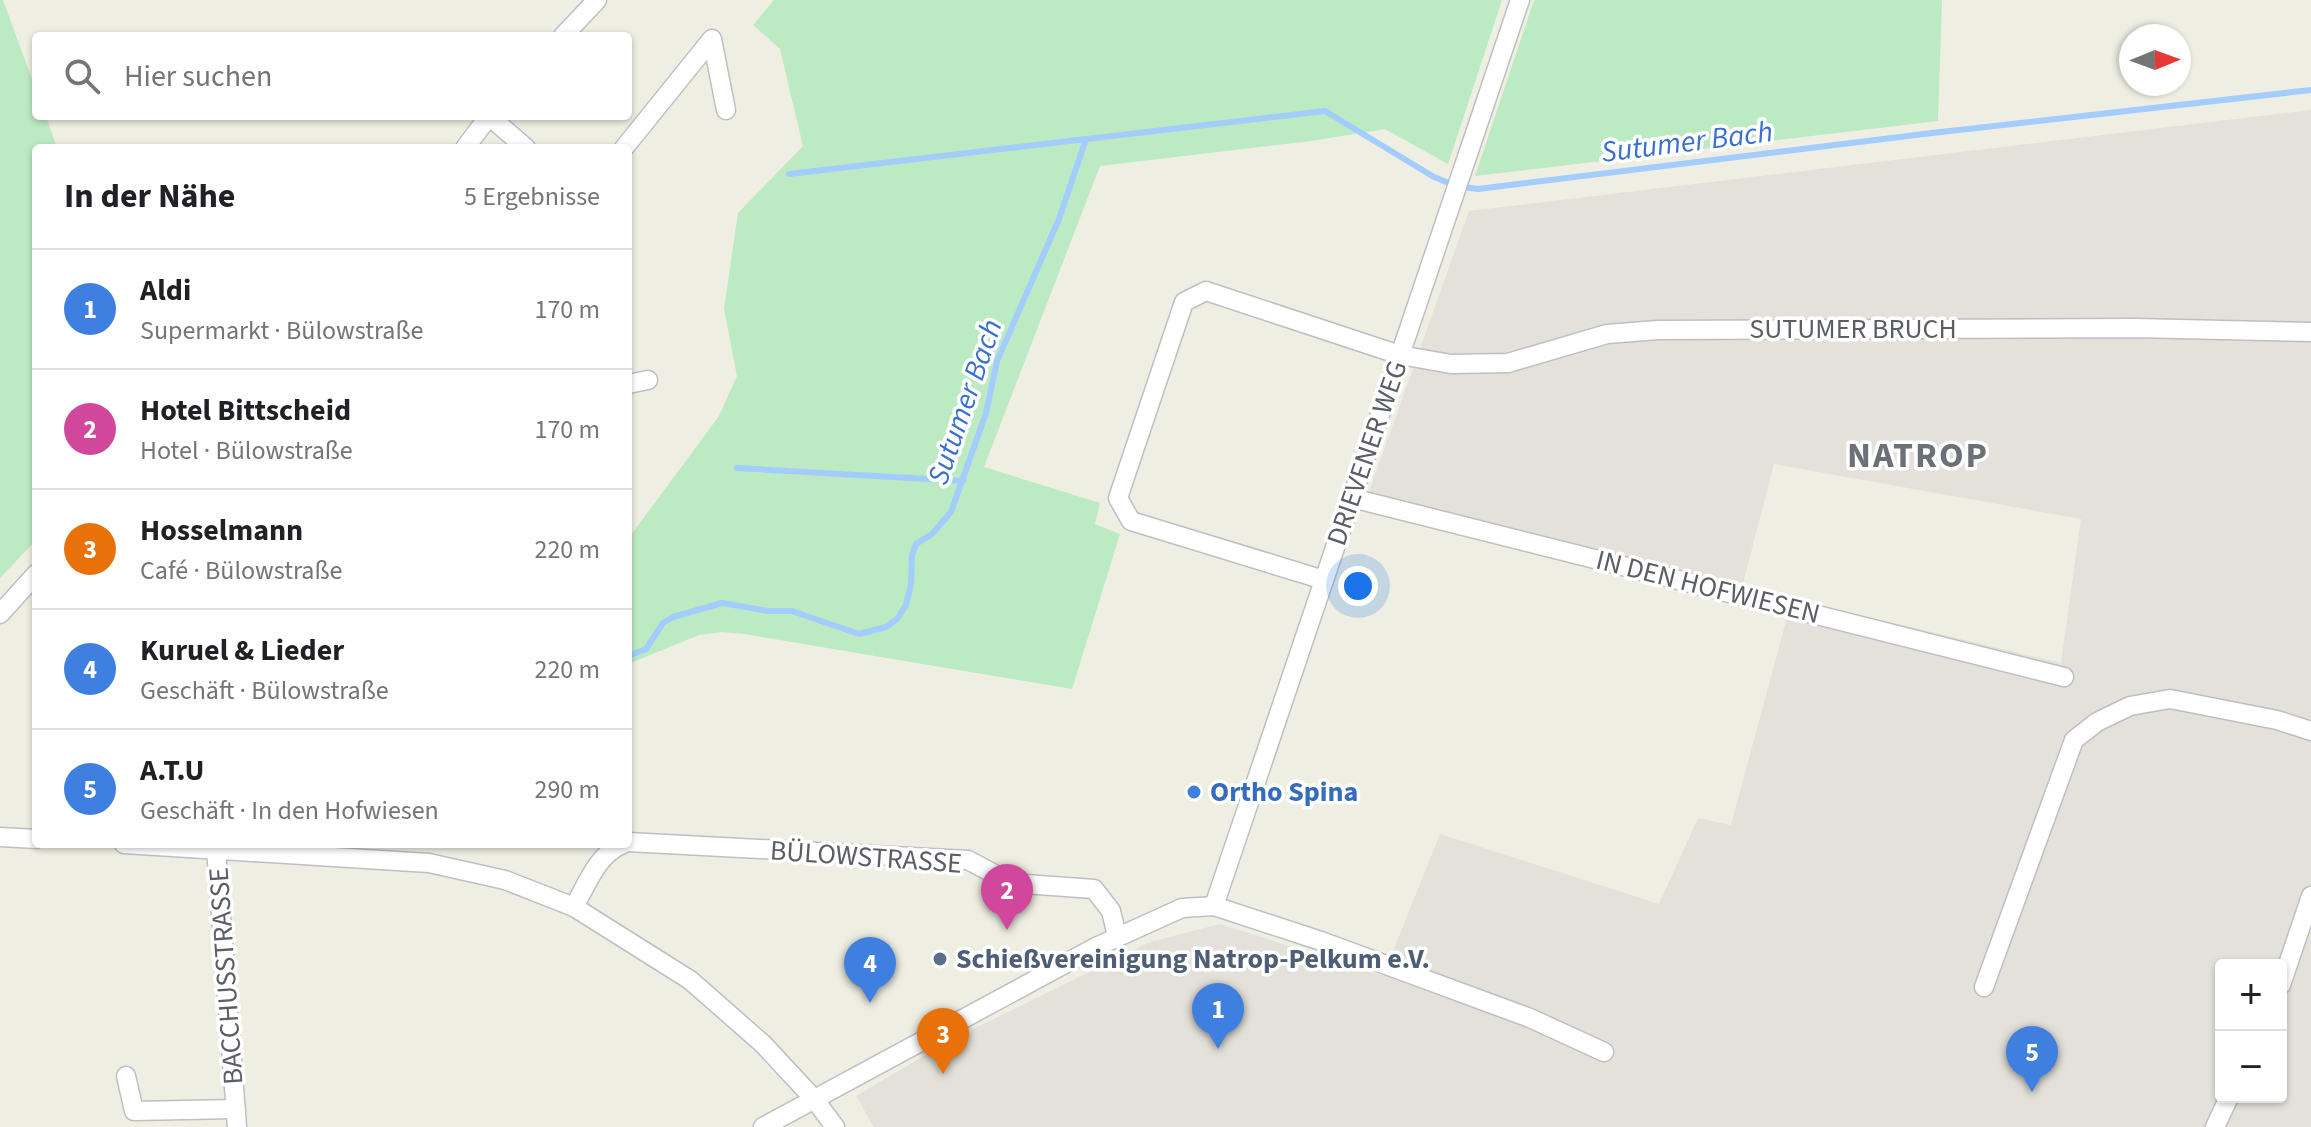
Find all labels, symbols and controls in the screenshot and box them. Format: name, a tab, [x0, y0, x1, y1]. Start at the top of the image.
north arrow	[2119, 24, 2191, 96]
search box	[32, 32, 632, 120]
icon: search	[60, 54, 104, 98]
text: Hier suchen	[124, 55, 272, 98]
water label: Sutumer Bach	[1599, 110, 1775, 174]
text: In der Nähe	[64, 172, 235, 221]
text: 5 Ergebnisse	[464, 178, 600, 215]
text: Aldi	[140, 269, 191, 312]
text: 1	[83, 291, 97, 328]
text: 170 m	[534, 291, 600, 328]
street label: SUTUMER BRUCH	[1749, 309, 1957, 349]
text: Supermarkt · Bülowstraße	[140, 312, 423, 349]
water label: Sutumer Bach	[917, 313, 1013, 491]
street label: DRIEVENER WEG	[1317, 355, 1417, 551]
text: Hotel Bittscheid	[140, 389, 351, 432]
text: 2	[83, 411, 97, 448]
text: 170 m	[534, 411, 600, 448]
district label: NATROP	[1847, 430, 1989, 481]
text: Hotel · Bülowstraße	[140, 432, 353, 469]
text: Hosselmann	[140, 509, 303, 552]
text: 3	[83, 531, 97, 568]
text: 220 m	[534, 531, 600, 568]
street label: IN DEN HOFWIESEN	[1592, 540, 1824, 634]
text: Café · Bülowstraße	[140, 552, 342, 589]
your location	[1338, 566, 1378, 606]
text: Kuruel & Lieder	[140, 629, 344, 672]
text: 4	[83, 651, 97, 688]
text: 220 m	[534, 651, 600, 688]
text: Geschäft · Bülowstraße	[140, 672, 389, 709]
text: A.T.U	[140, 749, 205, 792]
text: 5	[83, 771, 97, 808]
text: 290 m	[534, 771, 600, 808]
place label: Ortho Spina	[1210, 772, 1358, 812]
marker: Ortho Spina	[1185, 783, 1203, 801]
text: Geschäft · In den Hofwiesen	[140, 792, 439, 829]
street label: BÜLOWSTRASSE	[769, 830, 963, 884]
pin: 2	[981, 864, 1033, 930]
street label: BACCHUSSTRASSE	[198, 866, 254, 1086]
pin: 4	[844, 937, 896, 1003]
place label: Schießvereinigung Natrop-Pelkum e.V.	[956, 939, 1430, 979]
marker: Schießvereinigung Natrop-Pelkum e.V.	[931, 950, 949, 968]
map controls	[2215, 959, 2287, 1103]
button: +	[2215, 959, 2287, 1031]
pin: 1	[1192, 983, 1244, 1049]
pin: 3	[917, 1008, 969, 1074]
pin: 5	[2006, 1026, 2058, 1092]
button: −	[2215, 1031, 2287, 1103]

